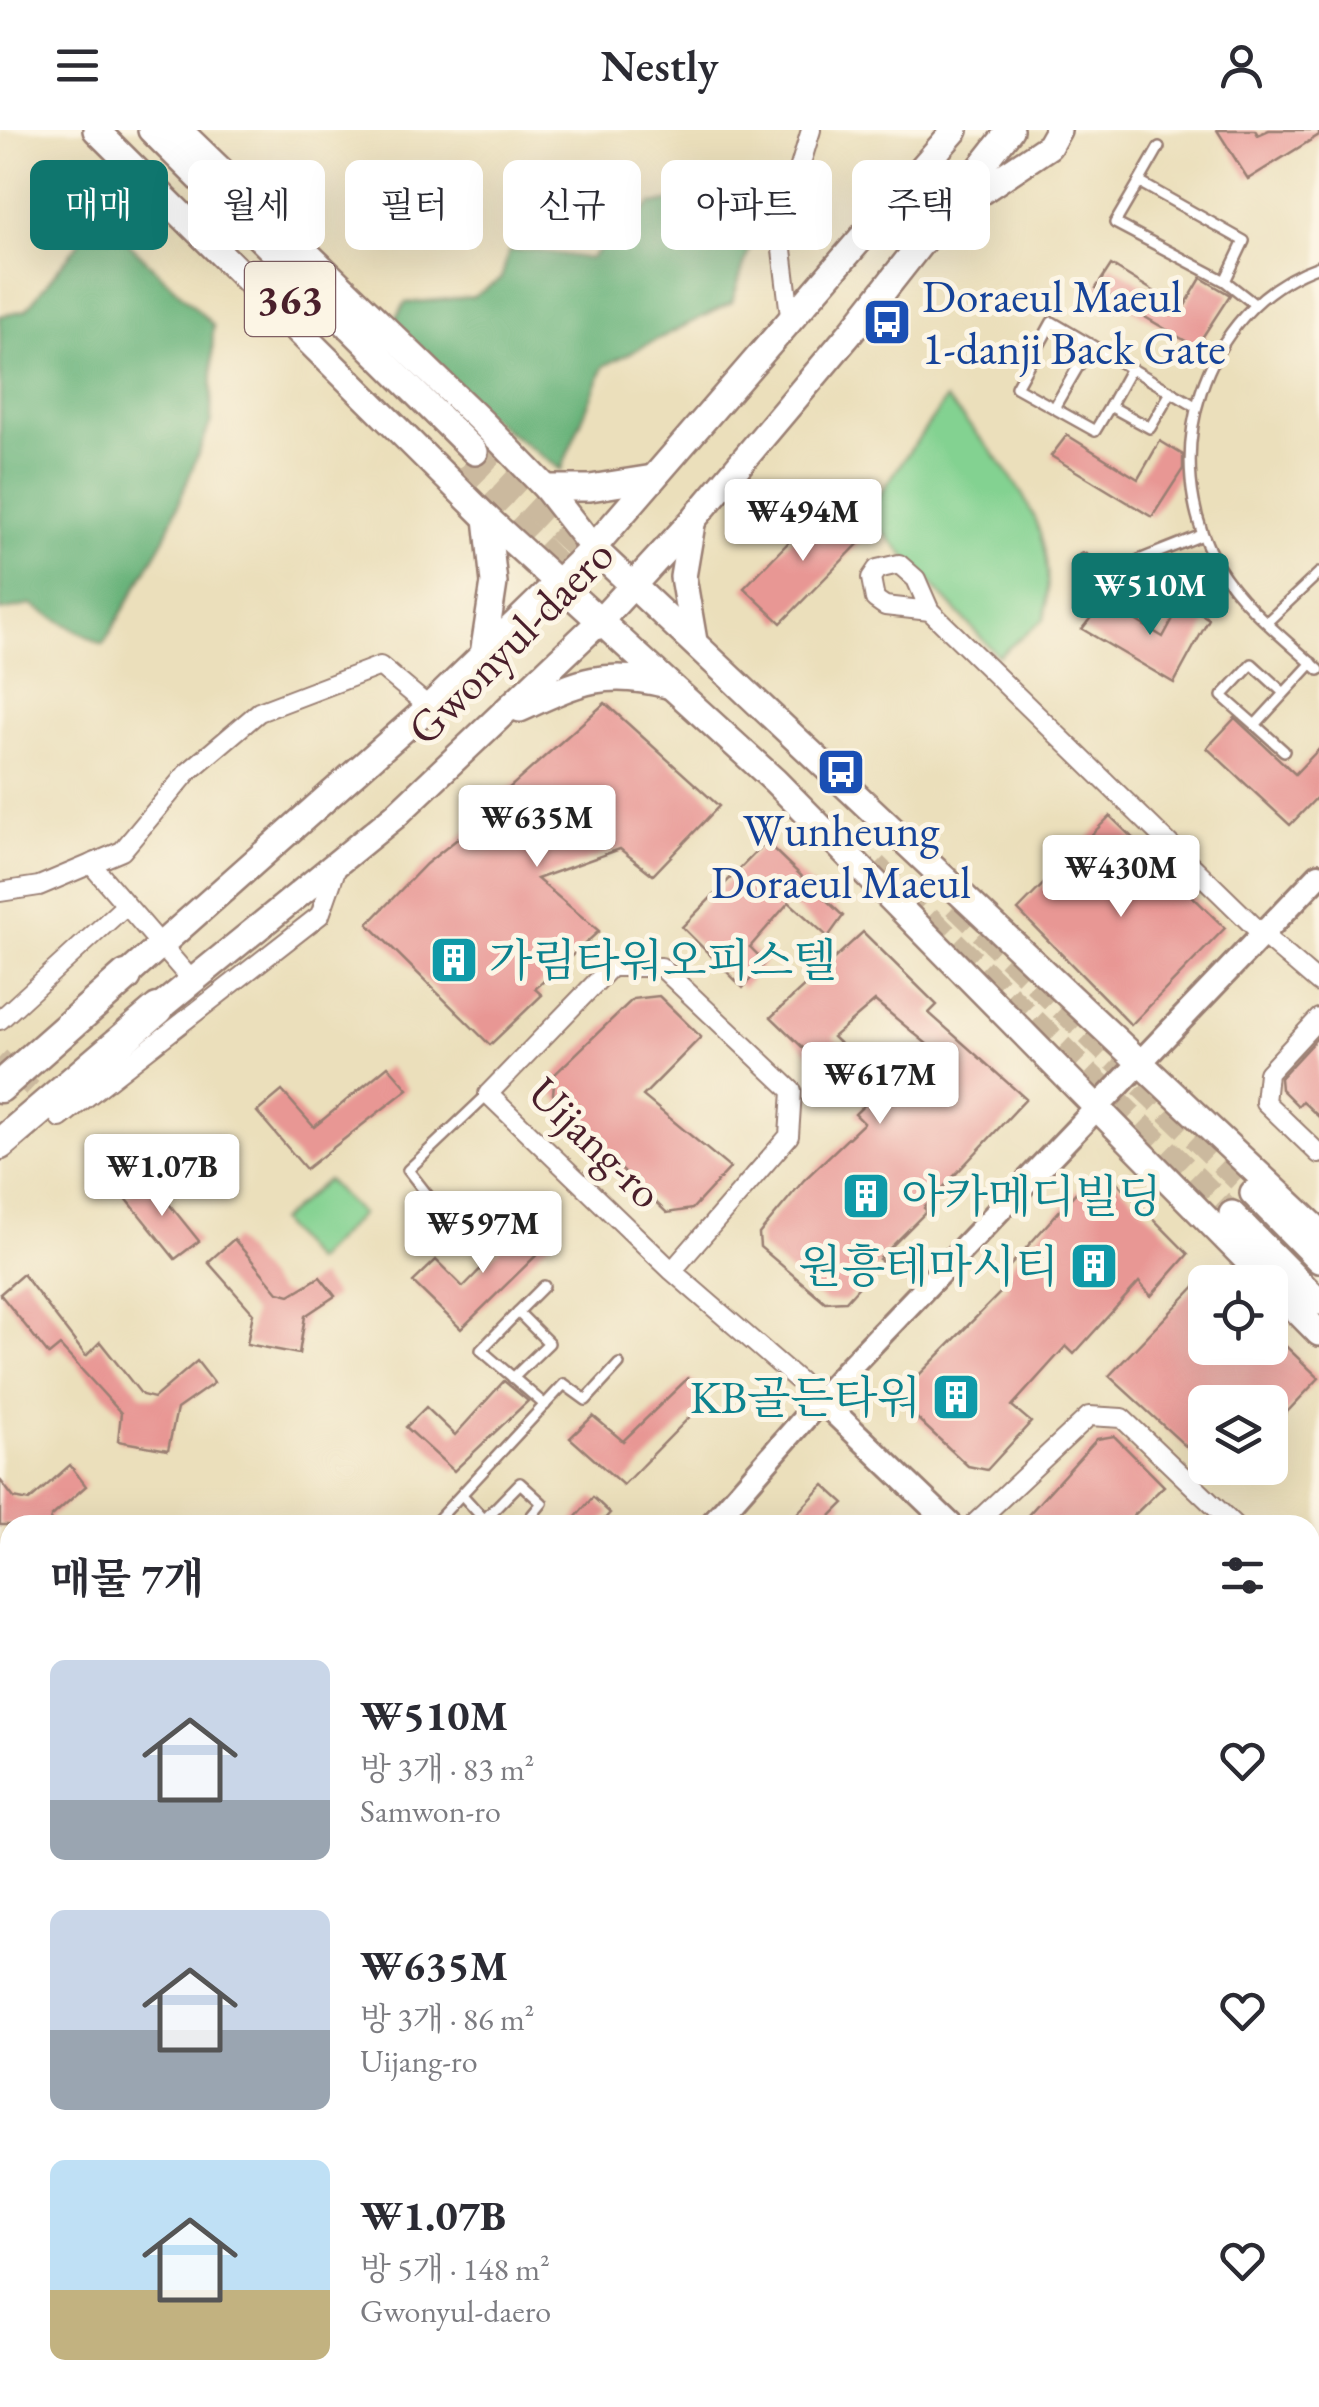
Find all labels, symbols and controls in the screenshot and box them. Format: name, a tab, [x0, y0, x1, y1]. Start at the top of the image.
text: Nestly	[600, 36, 719, 94]
icon: menu	[50, 38, 105, 93]
icon: person	[1214, 38, 1269, 93]
chip: 매매	[30, 160, 168, 250]
chip: 월세	[188, 160, 325, 250]
chip: 필터	[345, 160, 483, 250]
chip: 신규	[503, 160, 641, 250]
chip: 아파트	[661, 160, 832, 250]
chip: 주택	[852, 160, 990, 250]
road number: 363	[245, 262, 335, 336]
place label: Doraeul Maeul 1-danji Back Gate	[922, 267, 1226, 377]
bus stop icon: Doraeul Maeul 1-danji Back Gate	[861, 296, 913, 348]
pin: ₩494M	[733, 479, 873, 564]
text: ₩494M	[747, 490, 859, 532]
street label: Gwonyul-daero	[394, 525, 626, 757]
pin: ₩510M	[1080, 553, 1220, 638]
text: ₩510M	[1094, 564, 1206, 606]
bus stop icon: Wunheung Doraeul Maeul	[815, 746, 867, 798]
pin: ₩635M	[467, 785, 607, 870]
text: ₩635M	[481, 796, 593, 838]
place label: Wunheung Doraeul Maeul	[711, 801, 971, 911]
pin: ₩430M	[1051, 835, 1191, 920]
text: ₩430M	[1065, 846, 1177, 888]
place label: 가림타워오피스텔	[489, 931, 837, 989]
building icon: 가림타워오피스텔	[428, 934, 480, 986]
pin: ₩617M	[810, 1042, 950, 1127]
text: ₩617M	[824, 1053, 936, 1095]
street label: Uijang-ro	[516, 1064, 676, 1220]
pin: ₩1.07B	[81, 1134, 243, 1219]
text: ₩1.07B	[106, 1145, 218, 1187]
place label: 아카메디빌딩	[901, 1167, 1162, 1225]
building icon: 아카메디빌딩	[840, 1170, 892, 1222]
pin: ₩597M	[413, 1191, 553, 1276]
text: ₩597M	[427, 1202, 539, 1244]
place label: 원흥테마시티	[798, 1237, 1059, 1295]
building icon: 원흥테마시티	[1068, 1240, 1120, 1292]
map controls	[1188, 1265, 1288, 1485]
button: locate	[1188, 1265, 1288, 1365]
place label: KB골든타워	[690, 1368, 921, 1426]
building icon: KB골든타워	[930, 1371, 982, 1423]
button: layers	[1188, 1385, 1288, 1485]
icon: filters	[1215, 1548, 1270, 1603]
text: 매물 7개	[50, 1551, 204, 1606]
text: ₩510M	[360, 1688, 508, 1743]
icon: home	[130, 1700, 250, 1820]
icon: heart	[1215, 1733, 1270, 1788]
text: 방 3개 · 83 m²	[360, 1748, 534, 1790]
text: Samwon-ro	[360, 1790, 501, 1832]
text: ₩635M	[360, 1938, 508, 1993]
icon: home	[130, 1950, 250, 2070]
icon: heart	[1215, 1983, 1270, 2038]
text: 방 3개 · 86 m²	[360, 1998, 534, 2040]
text: Uijang-ro	[360, 2040, 478, 2082]
text: ₩1.07B	[360, 2188, 506, 2243]
icon: home	[130, 2200, 250, 2320]
icon: heart	[1215, 2233, 1270, 2288]
text: 방 5개 · 148 m²	[360, 2248, 550, 2290]
text: Gwonyul-daero	[360, 2290, 551, 2332]

